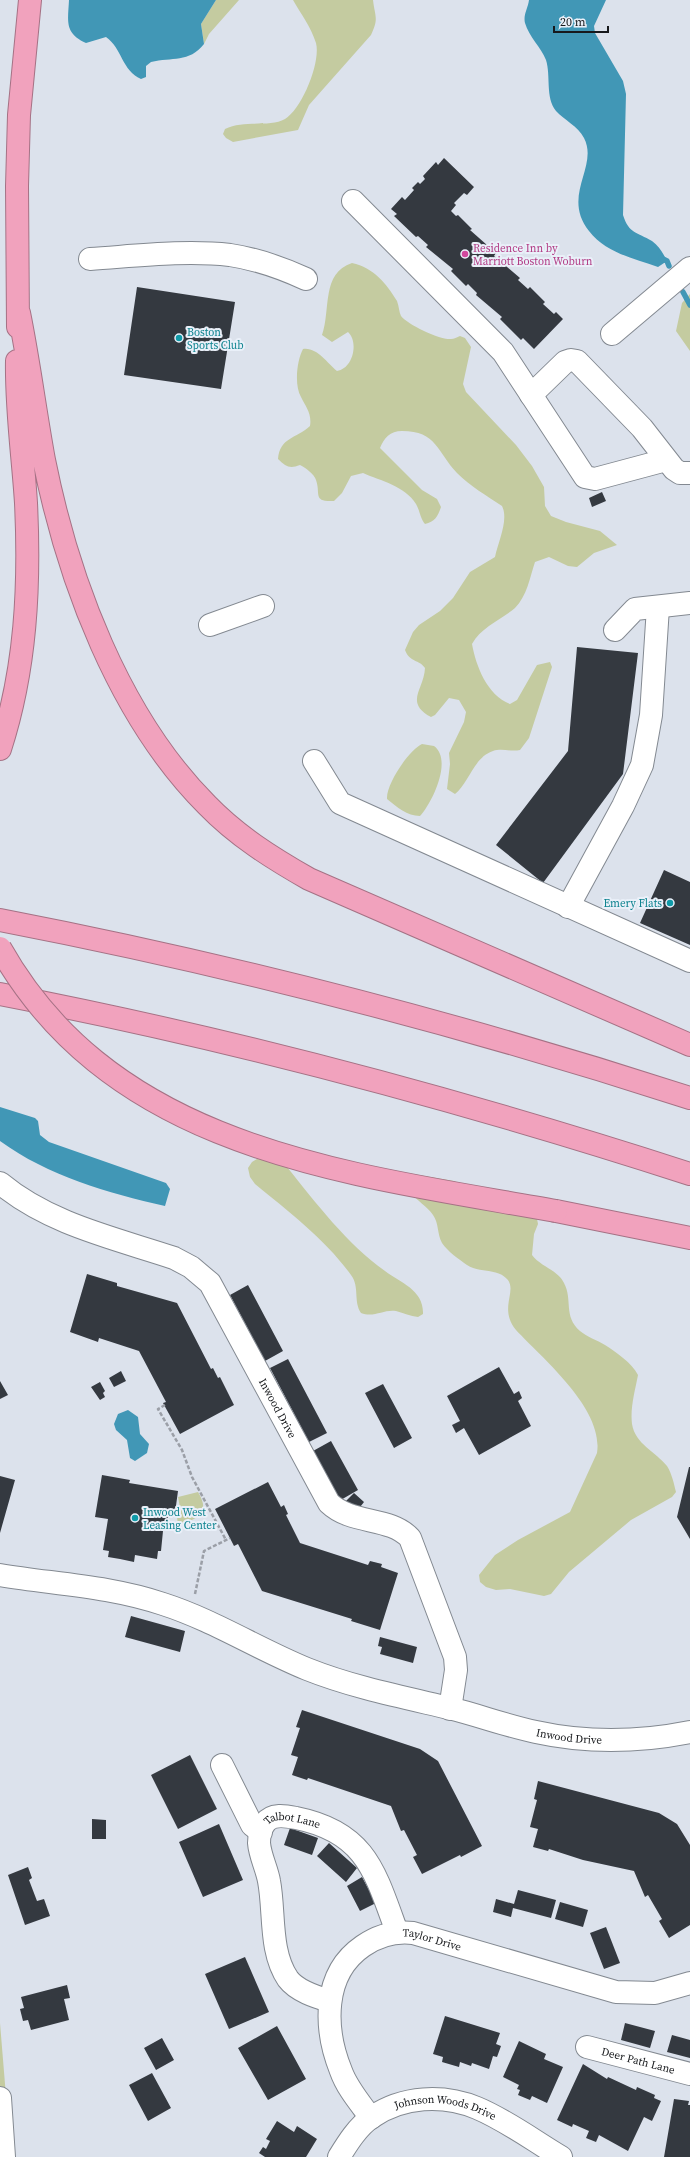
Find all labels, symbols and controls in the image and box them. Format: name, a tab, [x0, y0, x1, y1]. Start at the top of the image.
scale bar	[554, 8, 608, 34]
text: 20 m	[560, 14, 586, 30]
place label: Residence Inn by Marriott Boston Woburn	[473, 241, 593, 269]
marker: Residence Inn by Marriott Boston Woburn	[460, 249, 470, 259]
place label: Boston Sports Club	[187, 325, 244, 353]
marker: Boston Sports Club	[174, 333, 184, 343]
place label: Emery Flats	[603, 896, 662, 911]
marker: Emery Flats	[665, 898, 675, 908]
street label: Inwood Drive	[255, 1375, 300, 1441]
place label: Inwood West Leasing Center	[143, 1505, 217, 1533]
marker: Inwood West Leasing Center	[130, 1513, 140, 1523]
street label: Inwood Drive	[535, 1725, 603, 1747]
street label: Talbot Lane	[260, 1808, 323, 1832]
street label: Taylor Drive	[403, 1925, 463, 1954]
street label: Deer Path Lane	[600, 2044, 677, 2077]
street label: Johnson Woods Drive	[391, 2092, 499, 2124]

